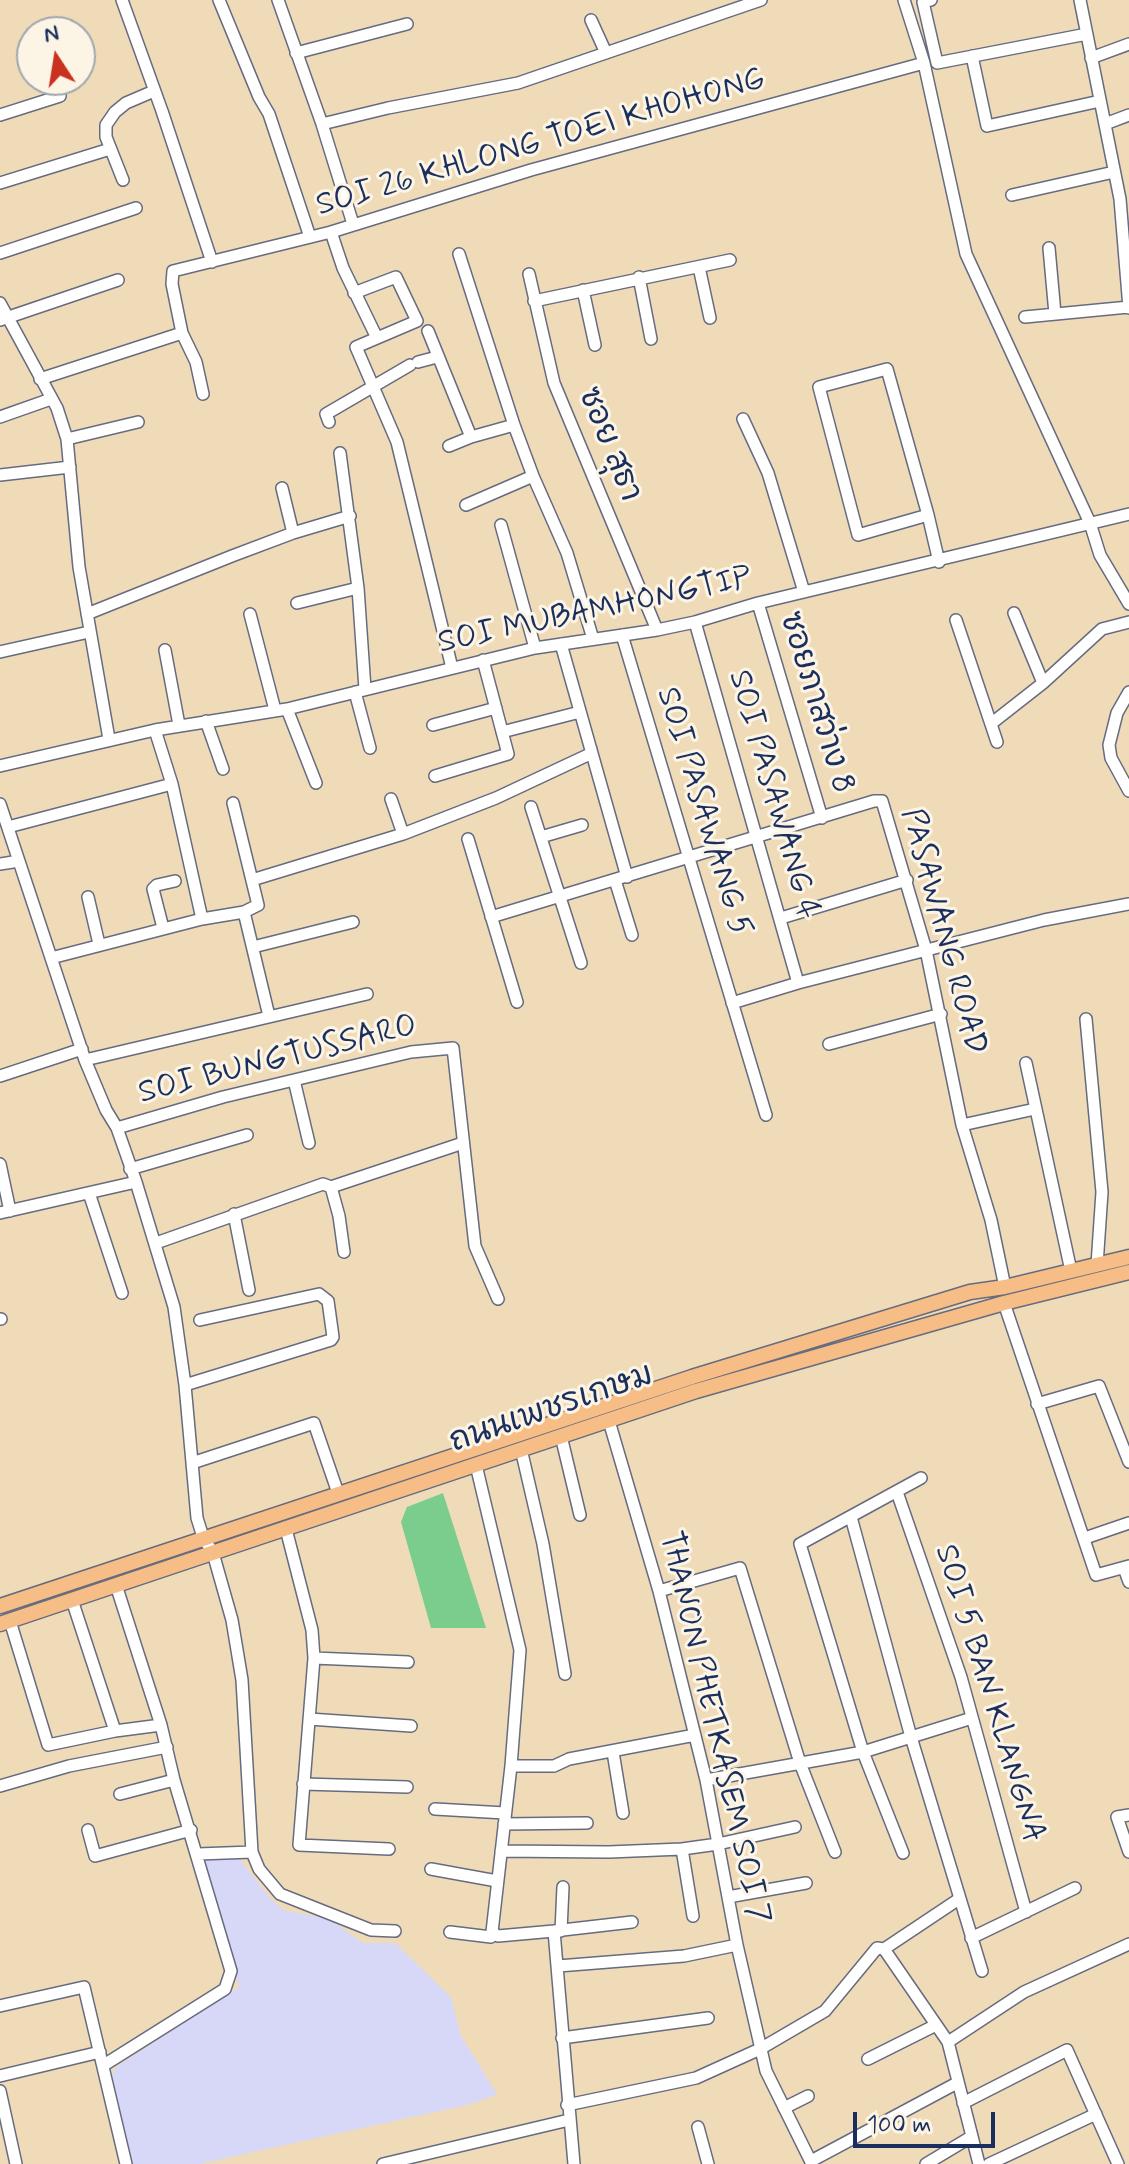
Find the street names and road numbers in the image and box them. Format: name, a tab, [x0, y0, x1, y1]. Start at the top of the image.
street label: SOI 26 KHLONG TOEI KHOHONG	[312, 61, 770, 227]
street label: ซอย สุธา	[568, 382, 648, 508]
street label: SOI MUBAMHONGTIP	[435, 560, 755, 664]
street label: ซอยภาสว่าง 8	[769, 608, 861, 798]
street label: SOI PASAWANG 4	[718, 666, 826, 924]
street label: SOI PASAWANG 5	[646, 683, 758, 941]
street label: PASAWANG ROAD	[891, 805, 993, 1059]
street label: SOI BUNGTUSSARO	[135, 1008, 421, 1114]
street label: ถนนเพชรเกษม	[445, 1357, 659, 1463]
street label: THANON PHETKASEM SOI 7	[649, 1528, 777, 1928]
street label: SOI 5 BAN KLANGNA	[924, 1540, 1052, 1848]

